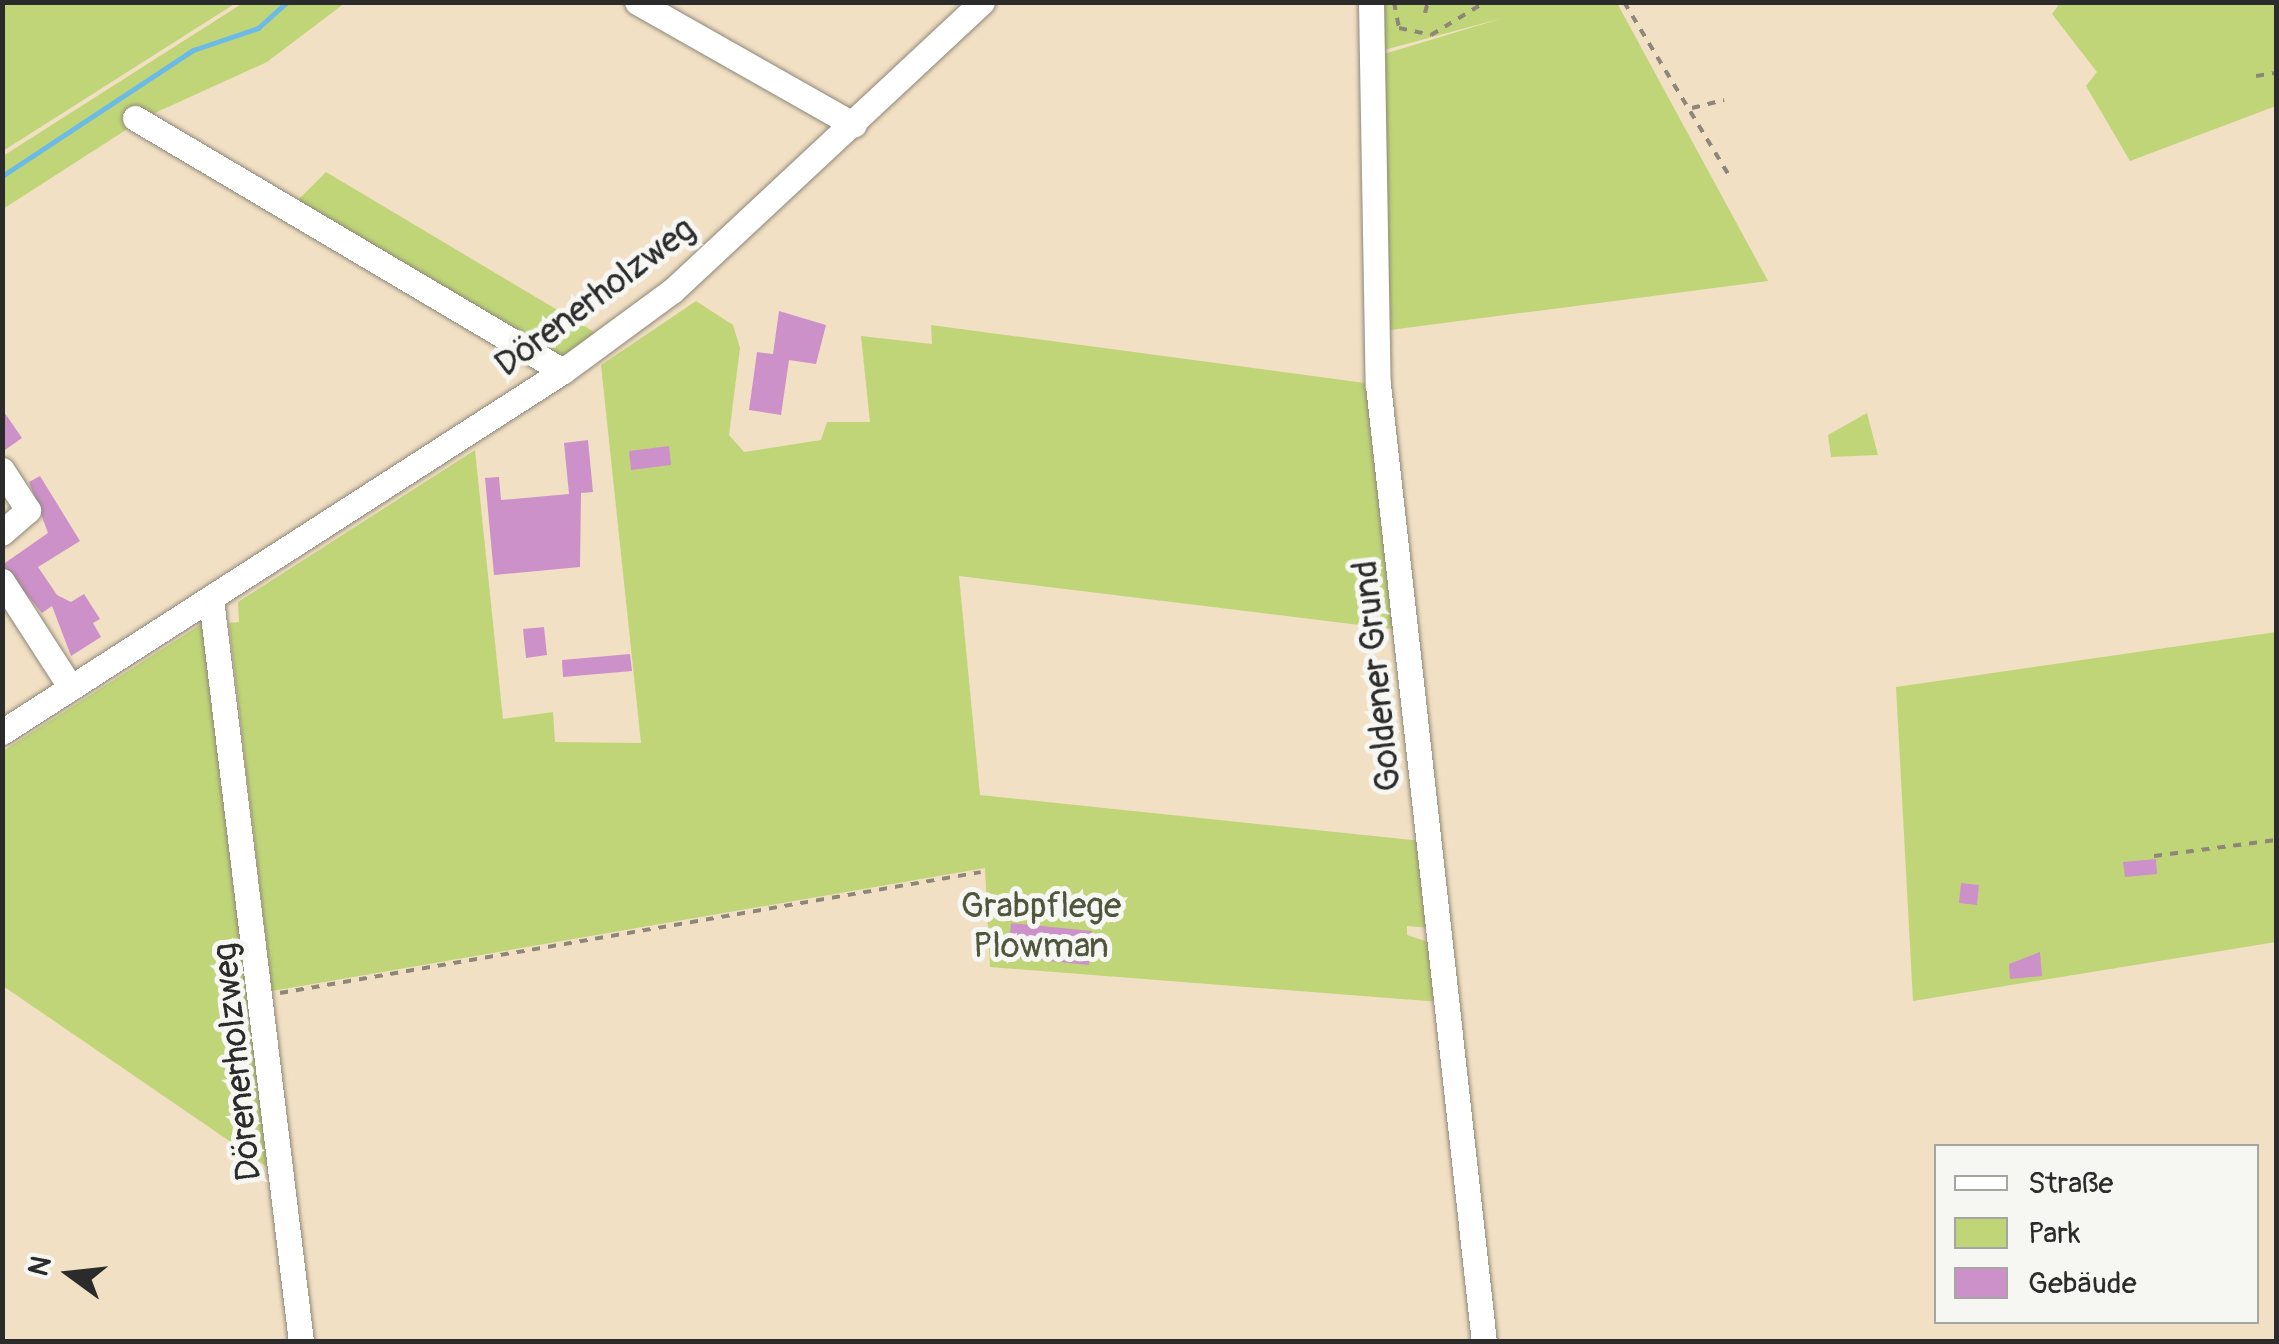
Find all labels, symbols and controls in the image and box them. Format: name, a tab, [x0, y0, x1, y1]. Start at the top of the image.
street label: Dörenerholzweg	[487, 208, 703, 386]
street label: Goldener Grund	[1344, 559, 1410, 793]
park label: Grabpflege Plowman	[961, 885, 1121, 967]
street label: Dörenerholzweg	[204, 941, 270, 1183]
legend	[1934, 1144, 2259, 1324]
text: Straße	[2028, 1165, 2113, 1202]
text: Park	[2028, 1215, 2081, 1252]
north arrow	[20, 1224, 120, 1324]
text: N	[21, 1252, 60, 1280]
text: Gebäude	[2028, 1265, 2137, 1302]

